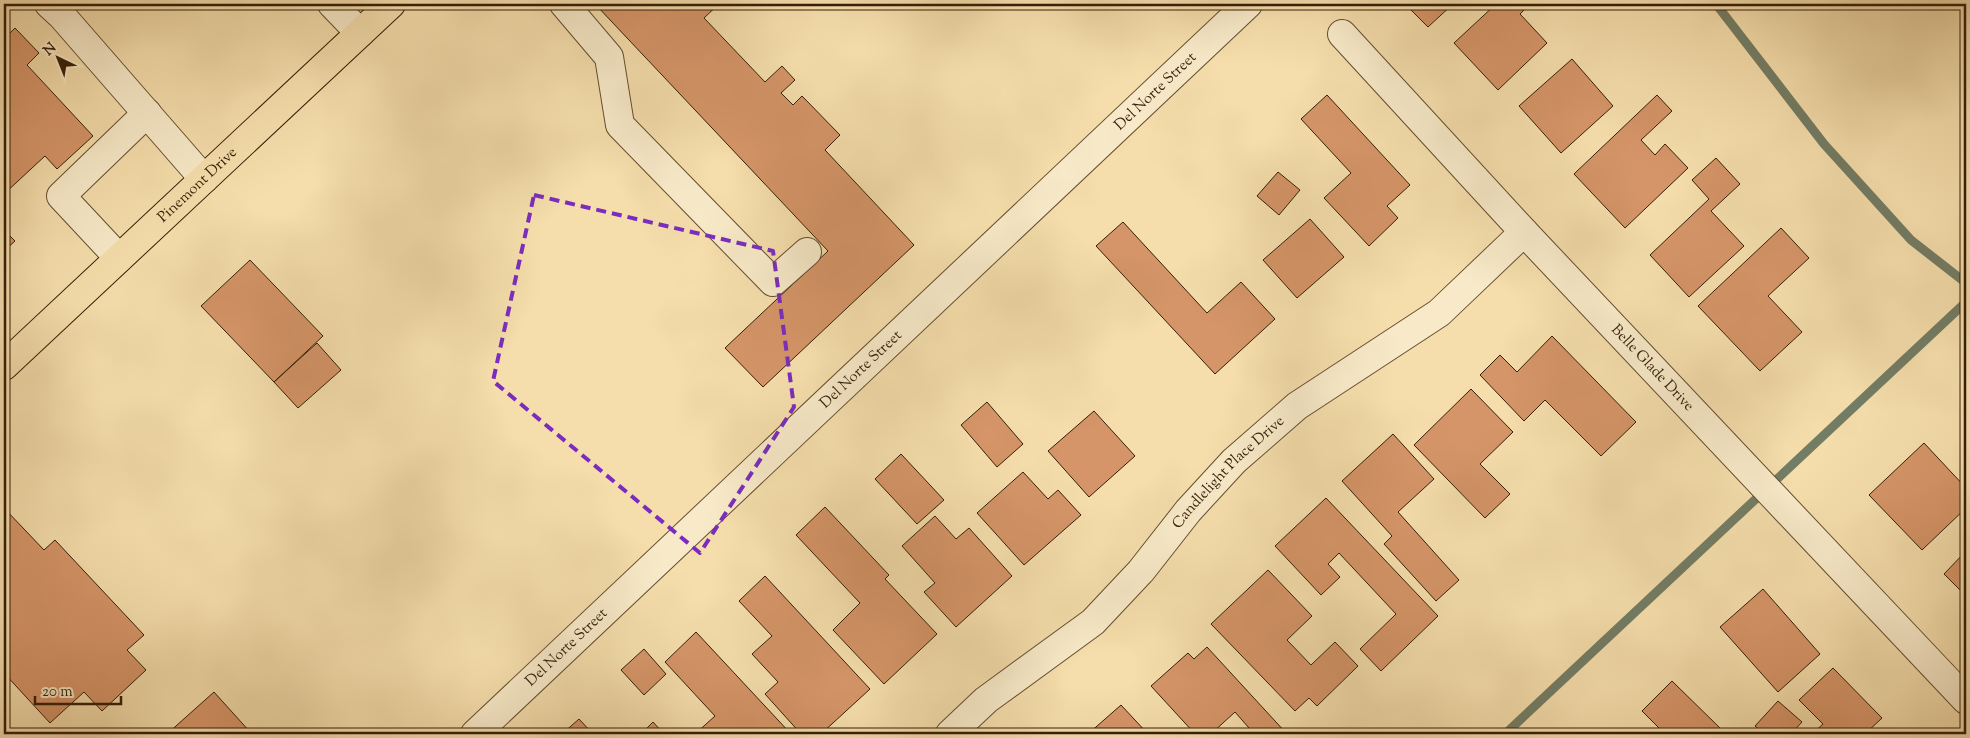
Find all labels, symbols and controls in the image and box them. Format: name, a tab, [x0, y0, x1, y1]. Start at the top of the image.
north arrow	[32, 32, 82, 82]
text: N	[40, 39, 61, 61]
street label: Del Norte Street	[1110, 47, 1201, 135]
street label: Pinemont Drive	[153, 142, 242, 227]
street label: Belle Glade Drive	[1606, 320, 1699, 416]
street label: Del Norte Street	[815, 325, 907, 413]
street label: Candlelight Place Drive	[1167, 411, 1289, 533]
street label: Del Norte Street	[521, 603, 612, 692]
scale bar	[35, 673, 121, 705]
text: 20 m	[42, 682, 73, 703]

